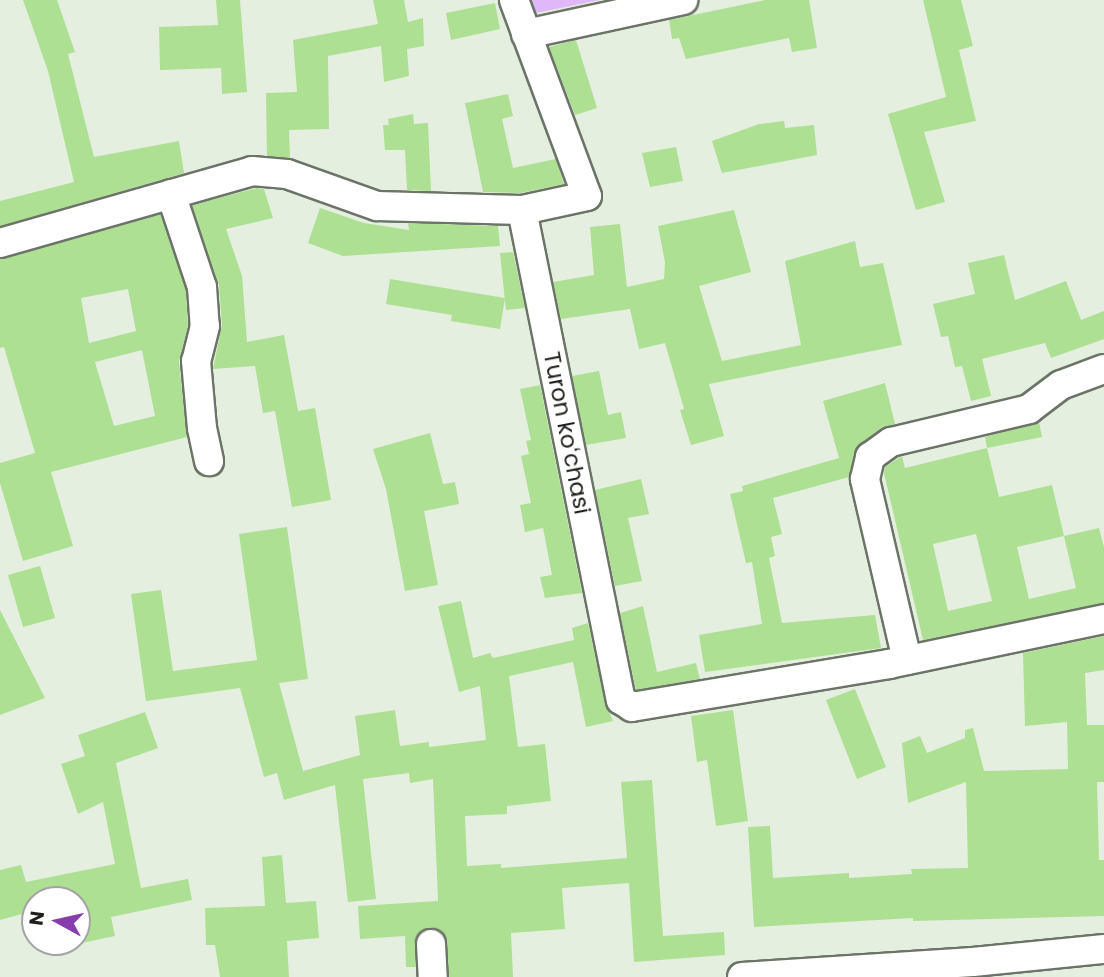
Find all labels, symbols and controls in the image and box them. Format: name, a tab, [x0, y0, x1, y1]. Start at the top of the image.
street label: Turon koʻchasi	[538, 349, 596, 517]
north arrow	[21, 886, 91, 956]
text: N	[22, 909, 51, 927]

